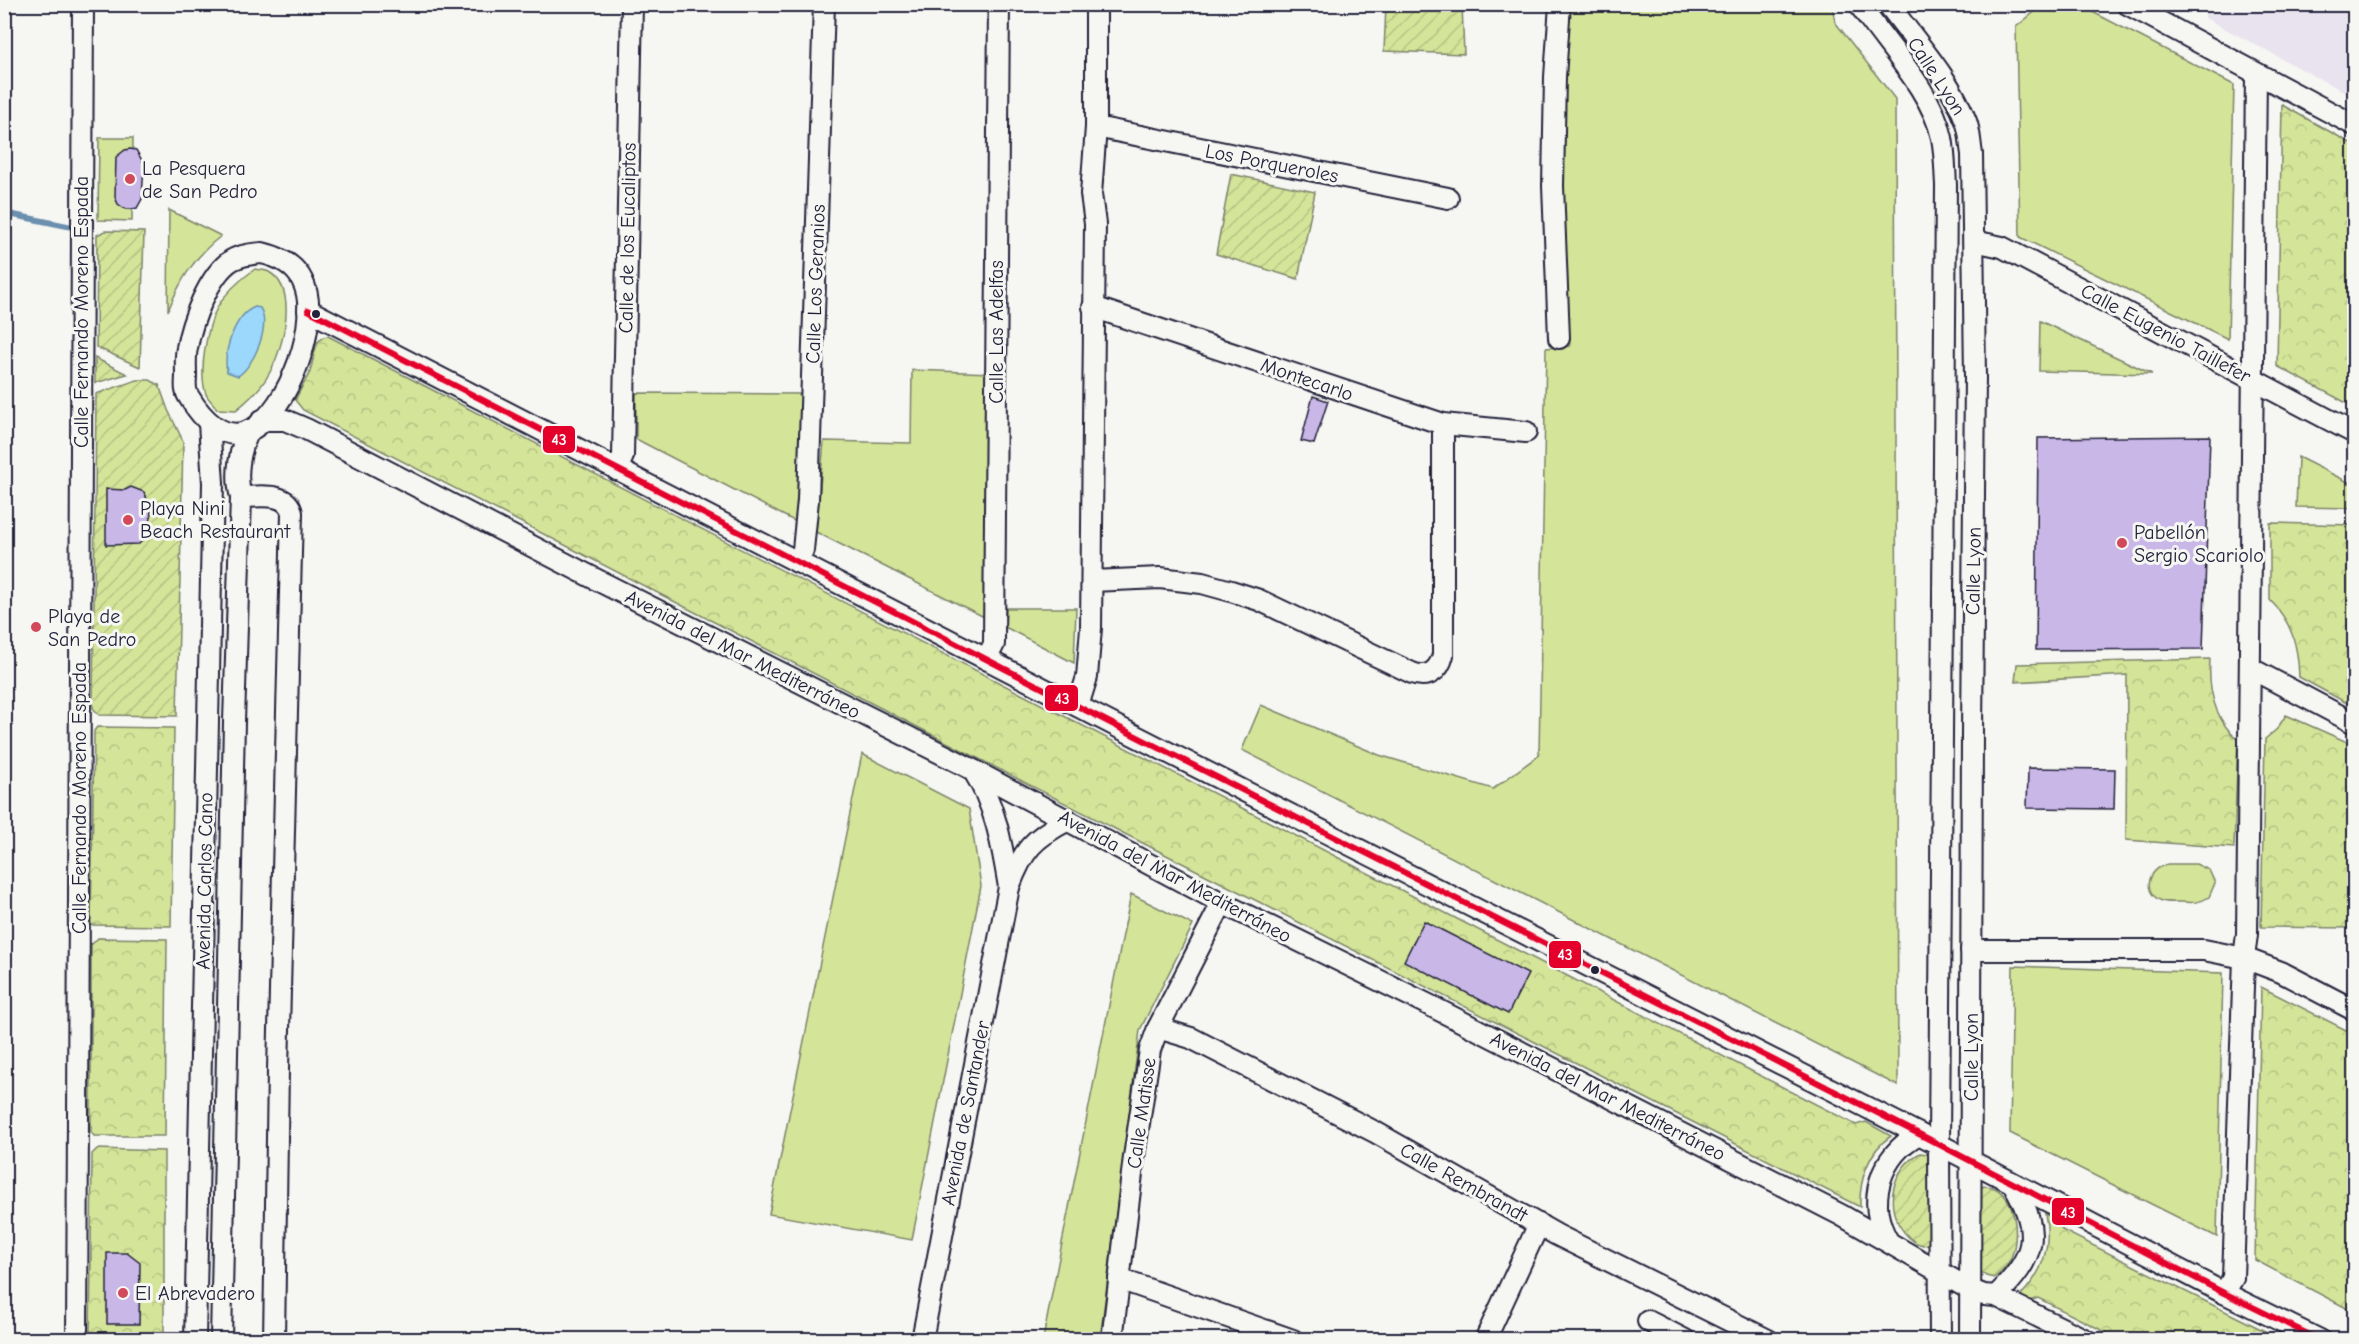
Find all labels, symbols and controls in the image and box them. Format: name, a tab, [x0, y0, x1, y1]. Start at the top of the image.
street label: Calle Lyon	[1903, 33, 1970, 120]
street label: Los Porqueroles	[1203, 139, 1340, 188]
street label: Calle de los Eucaliptos	[614, 142, 641, 334]
place label: La Pesquera de San Pedro	[142, 157, 258, 203]
marker: La Pesquera de San Pedro	[123, 172, 137, 186]
street label: Calle Fernando Moreno Espada	[70, 176, 93, 448]
street label: Calle Los Geranios	[801, 204, 830, 364]
street label: Calle Las Adelfas	[985, 260, 1008, 404]
street label: Calle Eugenio Taillefer	[2077, 279, 2255, 388]
unlabelled marker	[310, 308, 322, 320]
street label: Montecarlo	[1258, 353, 1356, 406]
line badge: 43	[542, 425, 576, 454]
text: 43	[551, 431, 567, 449]
place label: Playa Nini Beach Restaurant	[140, 497, 291, 543]
marker: Playa Nini Beach Restaurant	[121, 513, 135, 527]
place label: Pabellón Sergio Scariolo	[2134, 521, 2264, 567]
street label: Calle Lyon	[1961, 527, 1986, 615]
marker: Pabellón Sergio Scariolo	[2115, 536, 2129, 550]
street label: Avenida del Mar Mediterráneo	[621, 585, 864, 724]
place label: Playa de San Pedro	[48, 605, 136, 651]
marker: Playa de San Pedro	[29, 620, 43, 634]
street label: Calle Fernando Moreno Espada	[68, 662, 91, 934]
line badge: 43	[1044, 684, 1079, 712]
text: 43	[1054, 690, 1070, 708]
street label: Avenida Carlos Cano	[191, 792, 218, 970]
street label: Avenida del Mar Mediterráneo	[1054, 805, 1295, 948]
line badge: 43	[1548, 940, 1582, 969]
text: 43	[1557, 946, 1573, 964]
unlabelled marker	[1589, 964, 1601, 976]
street label: Calle Lyon	[1960, 1013, 1983, 1101]
street label: Avenida de Santander	[936, 1019, 995, 1207]
street label: Avenida del Mar Mediterráneo	[1486, 1027, 1729, 1166]
street label: Calle Matisse	[1122, 1056, 1161, 1170]
street label: Calle Rembrandt	[1396, 1138, 1533, 1228]
line badge: 43	[2051, 1197, 2085, 1226]
text: 43	[2060, 1204, 2076, 1222]
place label: El Abrevadero	[135, 1282, 255, 1305]
marker: El Abrevadero	[116, 1286, 130, 1300]

